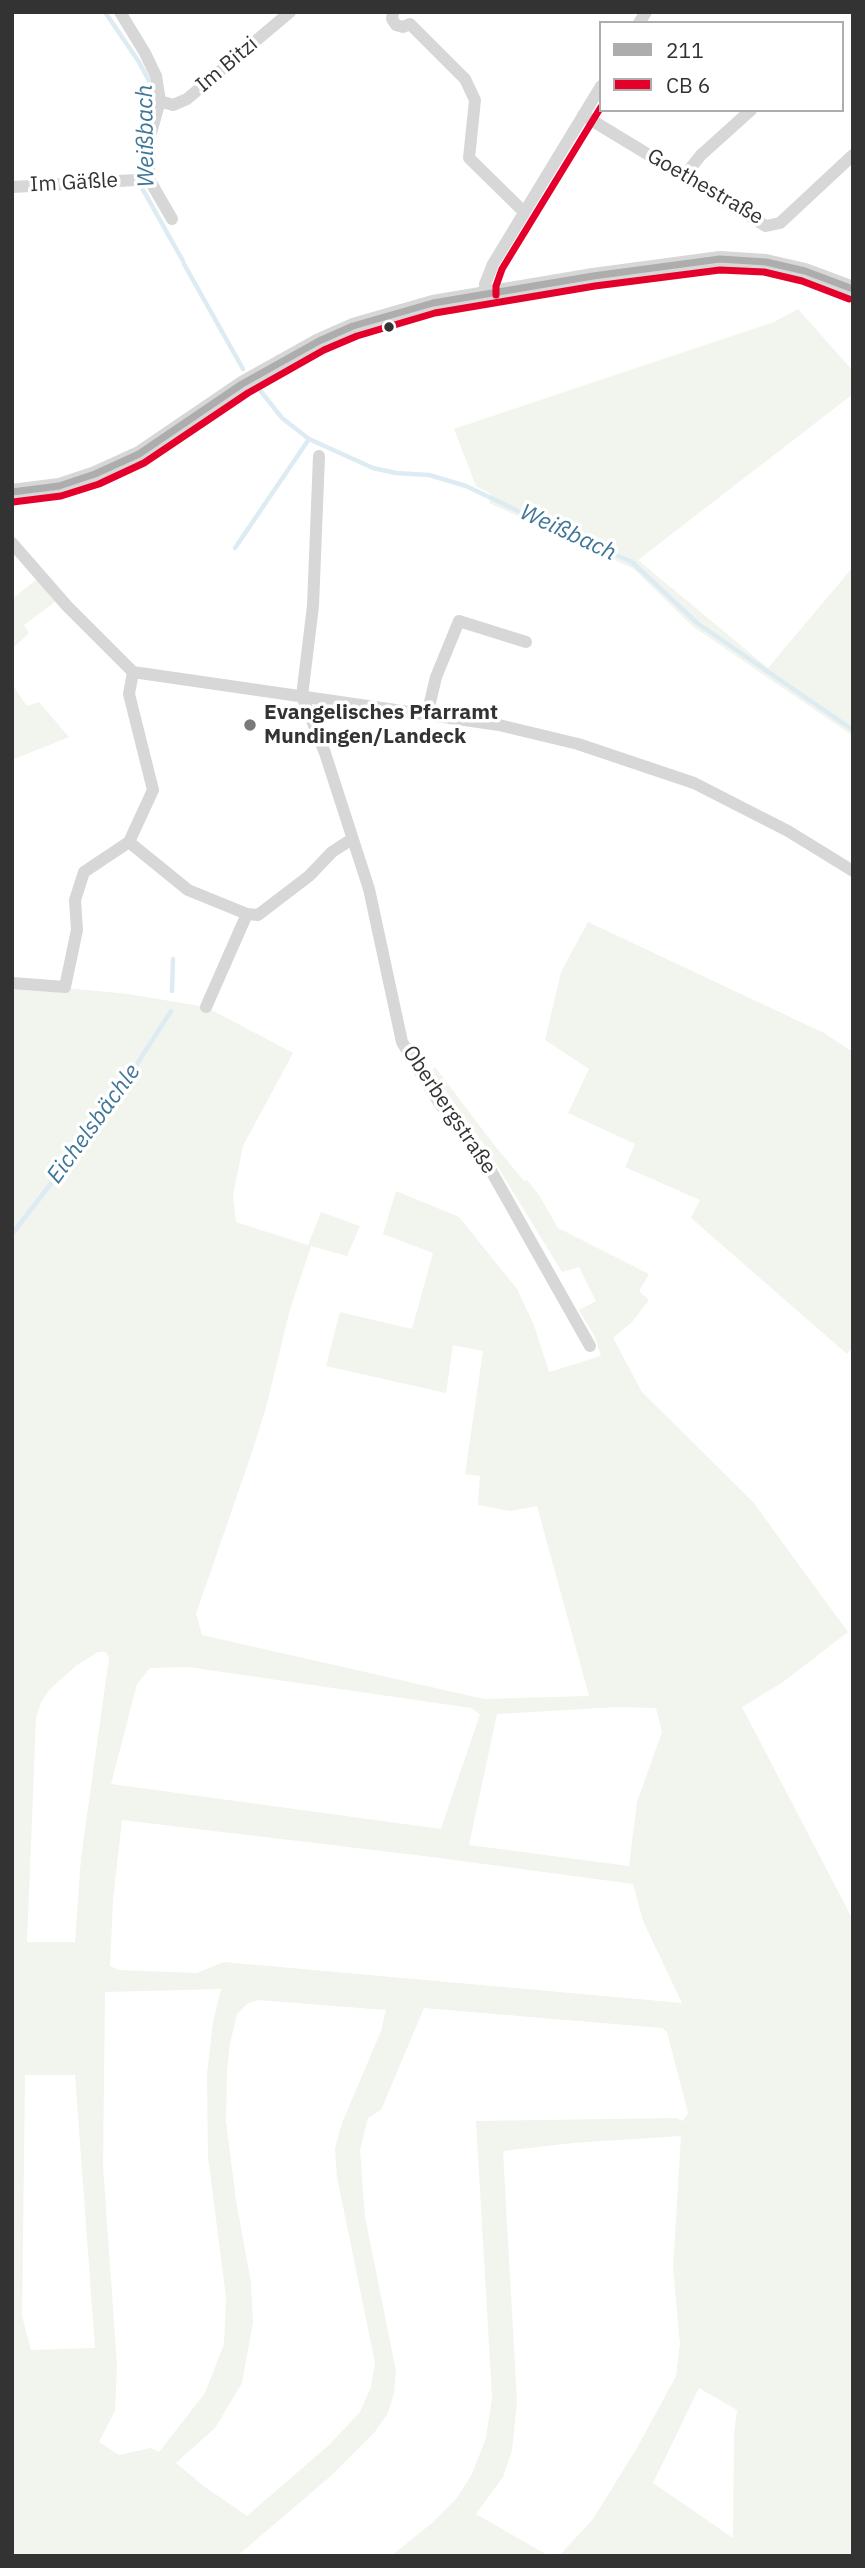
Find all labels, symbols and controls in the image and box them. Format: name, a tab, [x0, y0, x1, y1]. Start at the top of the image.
legend	[599, 21, 844, 112]
street label: Im Bitzi	[191, 32, 263, 98]
text: 211	[666, 36, 704, 64]
text: CB 6	[666, 71, 710, 99]
water label: Weißbach	[131, 84, 161, 188]
street label: Goethestraße	[642, 144, 768, 230]
street label: Im Gäßle	[29, 168, 119, 198]
unlabelled marker	[382, 320, 396, 334]
water label: Weißbach	[516, 499, 620, 567]
place label: Evangelisches Pfarramt Mundingen/Landeck	[264, 700, 498, 750]
marker: Evangelisches Pfarramt Mundingen/Landeck	[242, 717, 258, 733]
street label: Oberbergstraße	[397, 1041, 501, 1179]
water label: Eichelsbächle	[42, 1059, 146, 1189]

